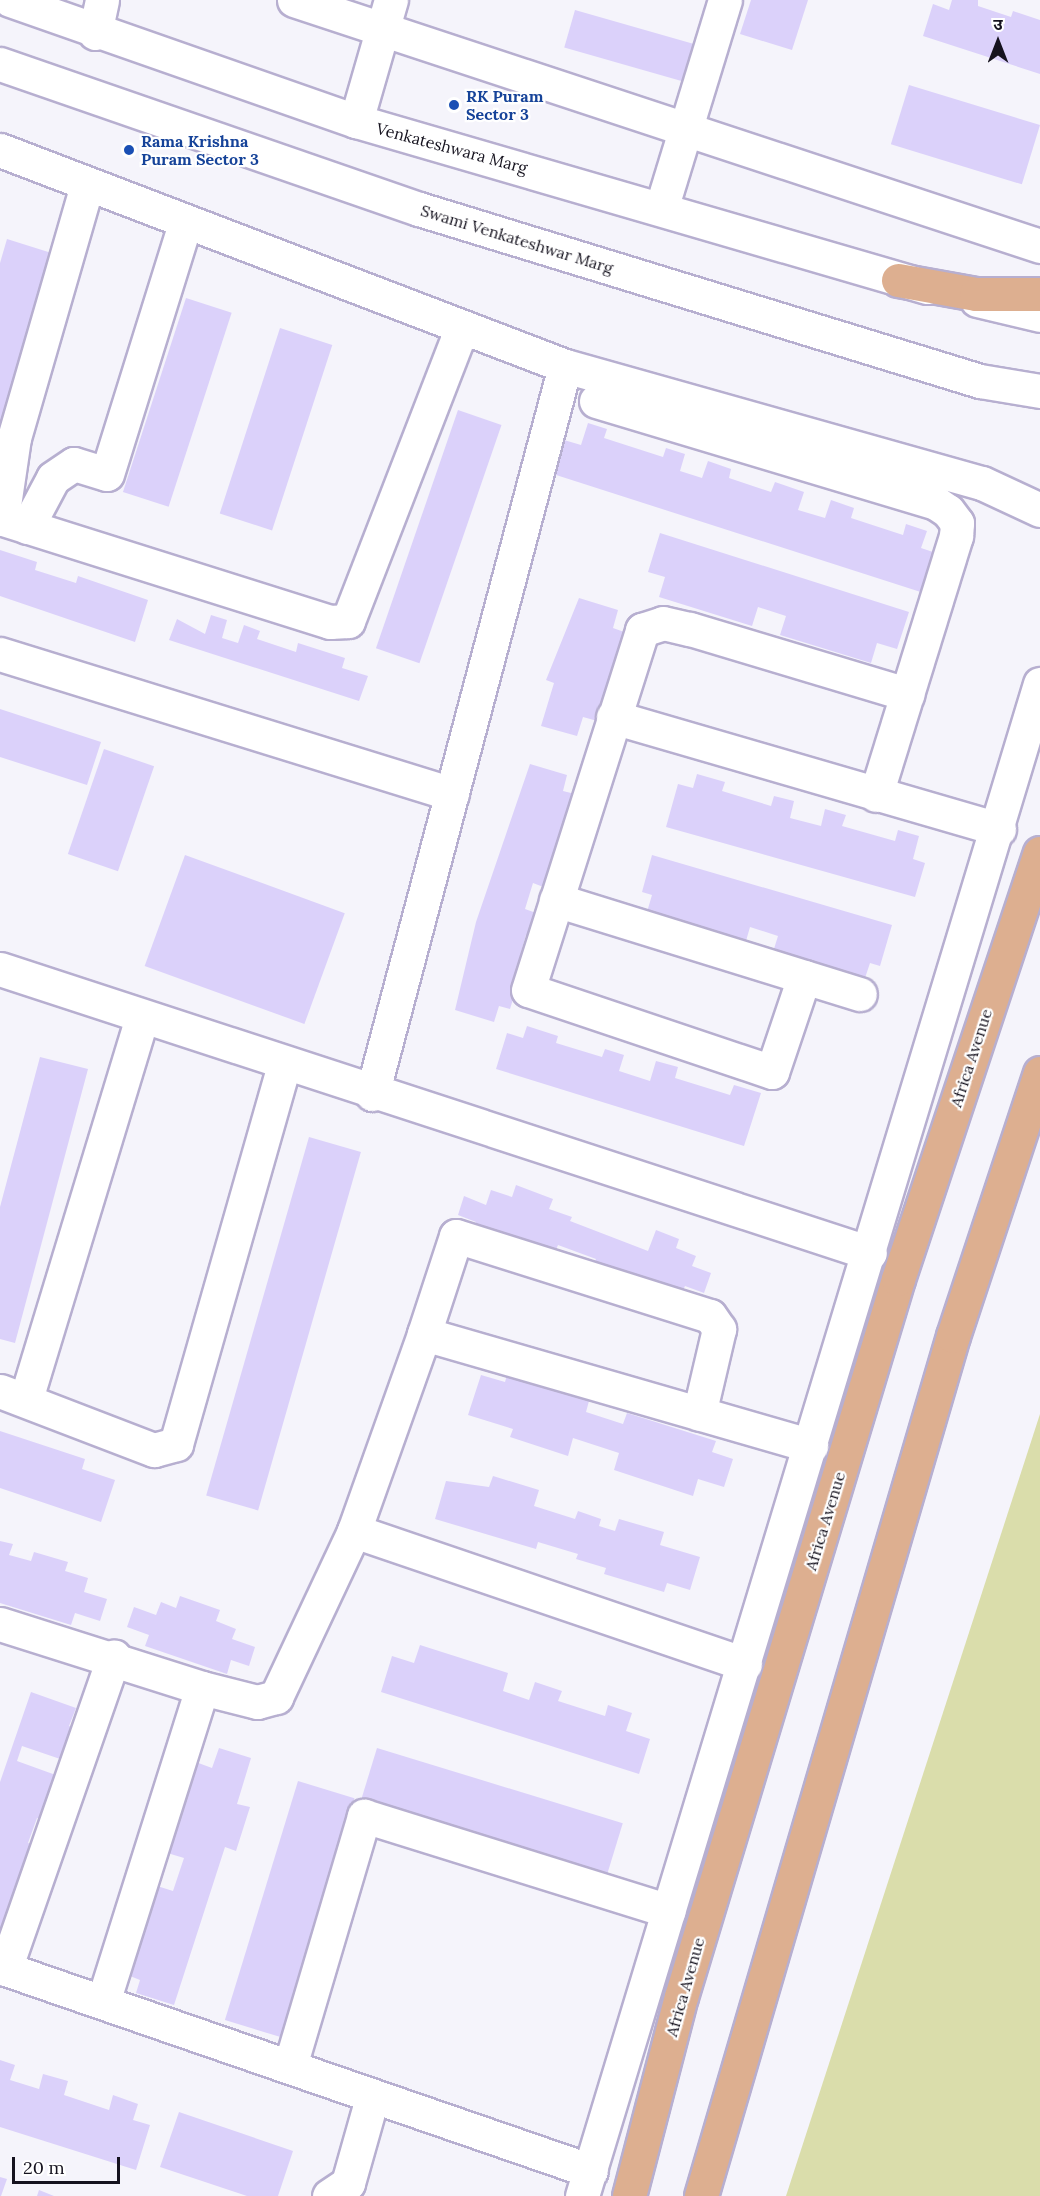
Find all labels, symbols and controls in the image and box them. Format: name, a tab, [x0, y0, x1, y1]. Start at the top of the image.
north arrow	[968, 12, 1028, 72]
text: उ	[993, 14, 1003, 34]
place label: RK Puram Sector 3	[466, 86, 543, 124]
marker: RK Puram Sector 3	[447, 98, 461, 112]
street label: Venkateshwara Marg	[374, 119, 530, 177]
place label: Rama Krishna Puram Sector 3	[141, 131, 259, 169]
marker: Rama Krishna Puram Sector 3	[122, 143, 136, 157]
street label: Swami Venkateshwar Marg	[418, 201, 616, 277]
street label: Africa Avenue	[946, 1006, 996, 1110]
street label: Africa Avenue	[801, 1469, 849, 1573]
street label: Africa Avenue	[662, 1935, 708, 2039]
scale bar	[15, 2145, 123, 2183]
text: 20 m	[23, 2156, 65, 2179]

